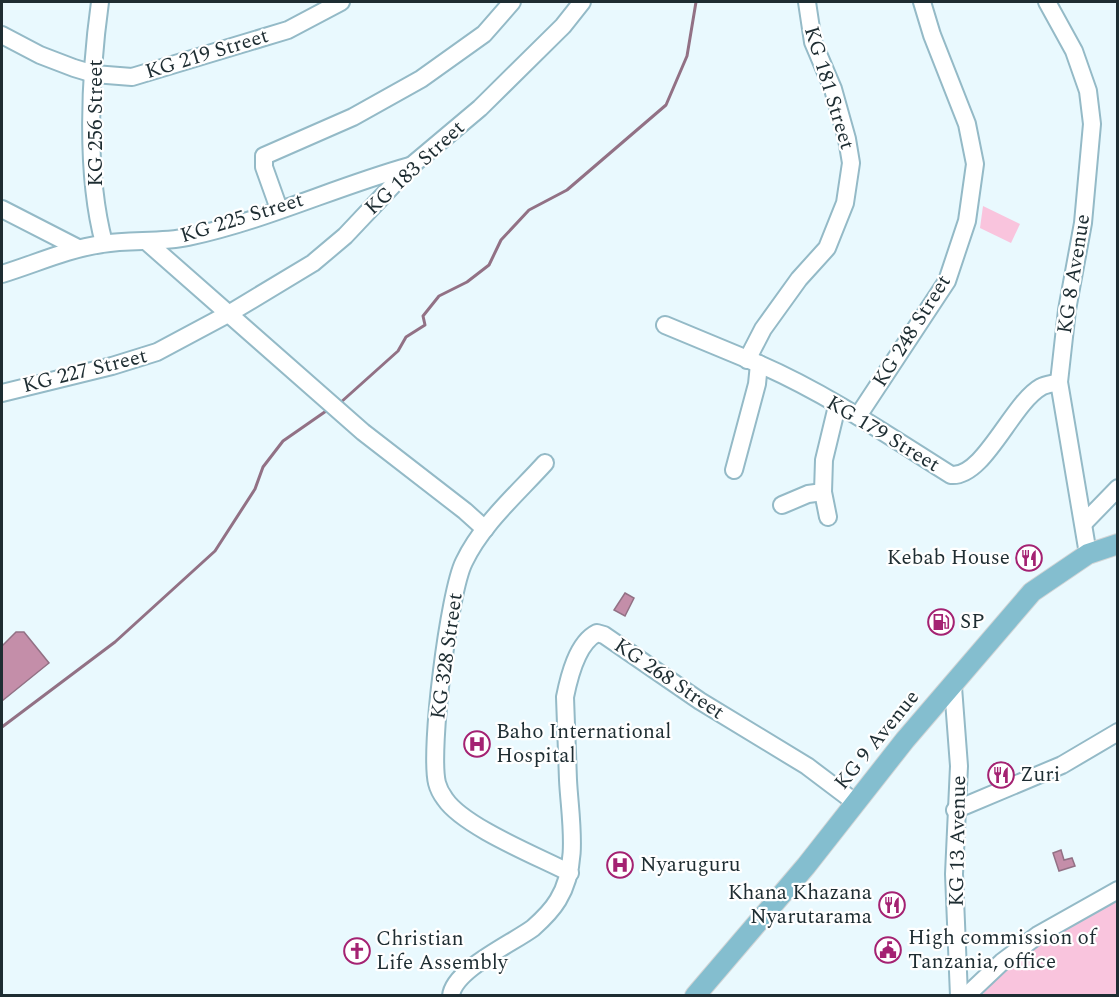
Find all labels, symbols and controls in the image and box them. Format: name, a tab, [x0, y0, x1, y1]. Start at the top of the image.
street label: KG 219 Street	[141, 20, 273, 88]
street label: KG 181 Street	[795, 22, 863, 154]
street label: KG 256 Street	[80, 59, 112, 187]
street label: KG 183 Street	[357, 113, 473, 223]
street label: KG 225 Street	[176, 184, 308, 252]
street label: KG 8 Avenue	[1049, 212, 1099, 336]
street label: KG 248 Street	[865, 268, 959, 394]
street label: KG 227 Street	[19, 340, 151, 402]
street label: KG 179 Street	[820, 387, 946, 481]
place label: Kebab House	[887, 542, 1010, 574]
restaurant icon: Kebab House	[1014, 543, 1044, 573]
street label: KG 328 Street	[422, 591, 472, 721]
place label: SP	[960, 606, 985, 638]
fuel station icon: SP	[926, 607, 956, 637]
street label: KG 268 Street	[607, 630, 731, 728]
street label: KG 9 Avenue	[827, 683, 927, 797]
place label: Baho International Hospital	[496, 716, 671, 772]
hospital icon: Baho International Hospital	[462, 729, 492, 759]
place label: Zuri	[1020, 759, 1060, 791]
restaurant icon: Zuri	[986, 760, 1016, 790]
street label: KG 13 Avenue	[941, 775, 975, 907]
place label: Nyaruguru	[640, 849, 741, 881]
hospital icon: Nyaruguru	[605, 850, 635, 880]
place label: Khana Khazana Nyarutarama	[728, 877, 873, 933]
restaurant icon: Khana Khazana Nyarutarama	[877, 890, 907, 920]
place label: High commission of Tanzania, office	[908, 922, 1098, 978]
place label: Christian Life Assembly	[376, 923, 509, 979]
public building icon: High commission of Tanzania, office	[873, 935, 903, 965]
church icon: Christian Life Assembly	[342, 936, 372, 966]

